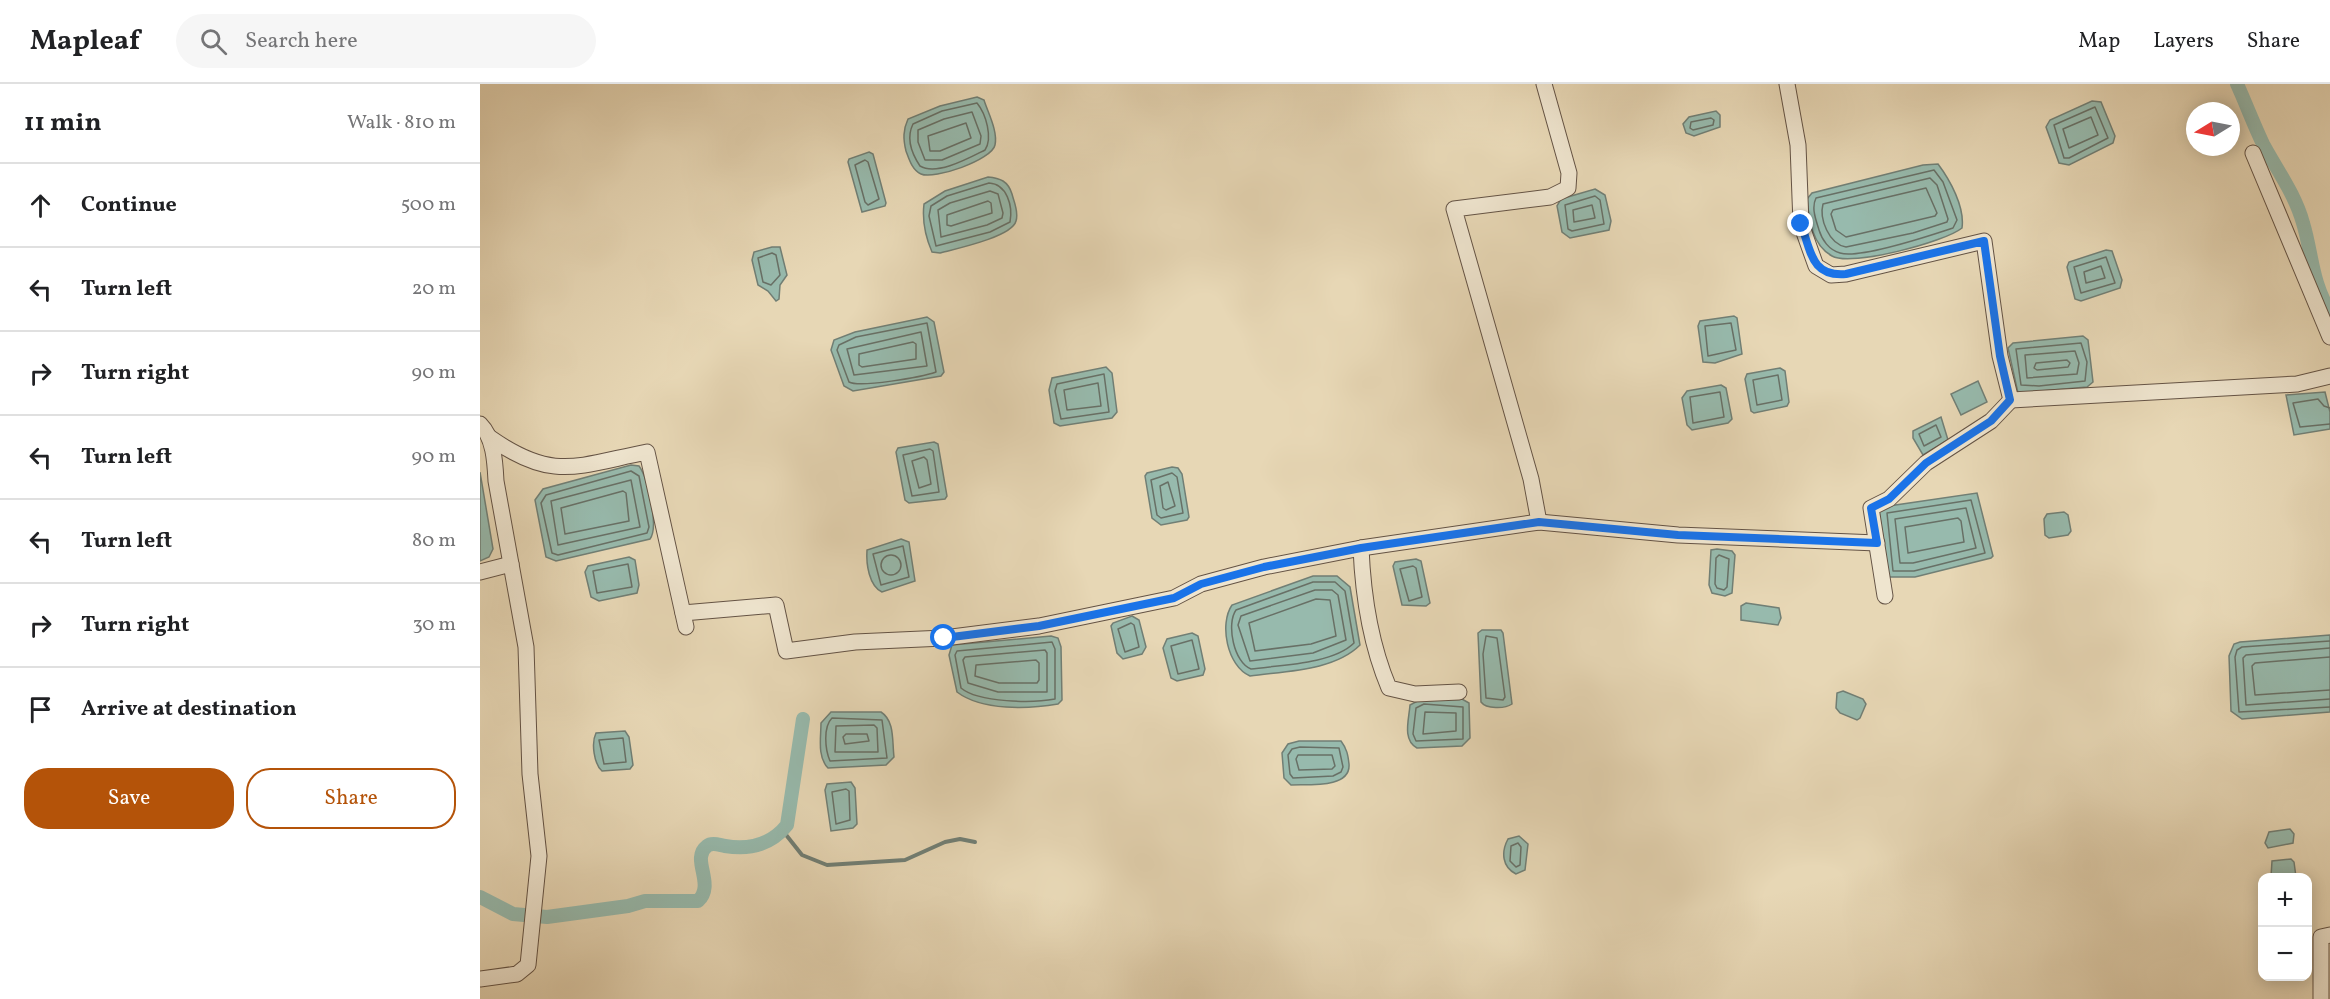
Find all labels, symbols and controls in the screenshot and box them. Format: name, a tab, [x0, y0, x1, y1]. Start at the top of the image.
search box	[176, 14, 596, 68]
text: Mapleaf	[30, 22, 140, 61]
icon: search	[197, 25, 230, 58]
text: Search here	[245, 26, 358, 57]
text: Map	[2078, 27, 2120, 56]
text: Layers	[2153, 27, 2214, 56]
text: Share	[2247, 27, 2300, 56]
north arrow	[2186, 102, 2240, 156]
text: 11 min	[24, 105, 102, 141]
text: Walk · 810 m	[347, 109, 456, 137]
icon: ahead	[24, 189, 57, 222]
text: Continue	[81, 190, 177, 221]
text: 500 m	[401, 191, 456, 219]
route end	[1787, 210, 1813, 236]
icon: left	[24, 273, 57, 306]
text: Turn left	[81, 274, 172, 305]
text: 20 m	[412, 275, 456, 303]
icon: right	[24, 357, 57, 390]
text: Turn right	[81, 358, 189, 389]
text: 90 m	[412, 359, 456, 387]
icon: left	[24, 441, 57, 474]
text: Turn left	[81, 442, 172, 473]
text: 90 m	[412, 443, 456, 471]
icon: left	[24, 525, 57, 558]
text: Turn left	[81, 526, 172, 557]
text: 80 m	[412, 527, 456, 555]
icon: right	[24, 609, 57, 642]
text: Turn right	[81, 610, 189, 641]
text: 30 m	[412, 611, 456, 639]
route start	[930, 624, 956, 650]
icon: arrive	[24, 693, 57, 726]
text: Arrive at destination	[81, 694, 297, 725]
button: Save	[24, 768, 234, 829]
button: Share	[246, 768, 456, 829]
map controls	[2258, 873, 2312, 981]
button: +	[2258, 873, 2312, 927]
button: −	[2258, 927, 2312, 981]

